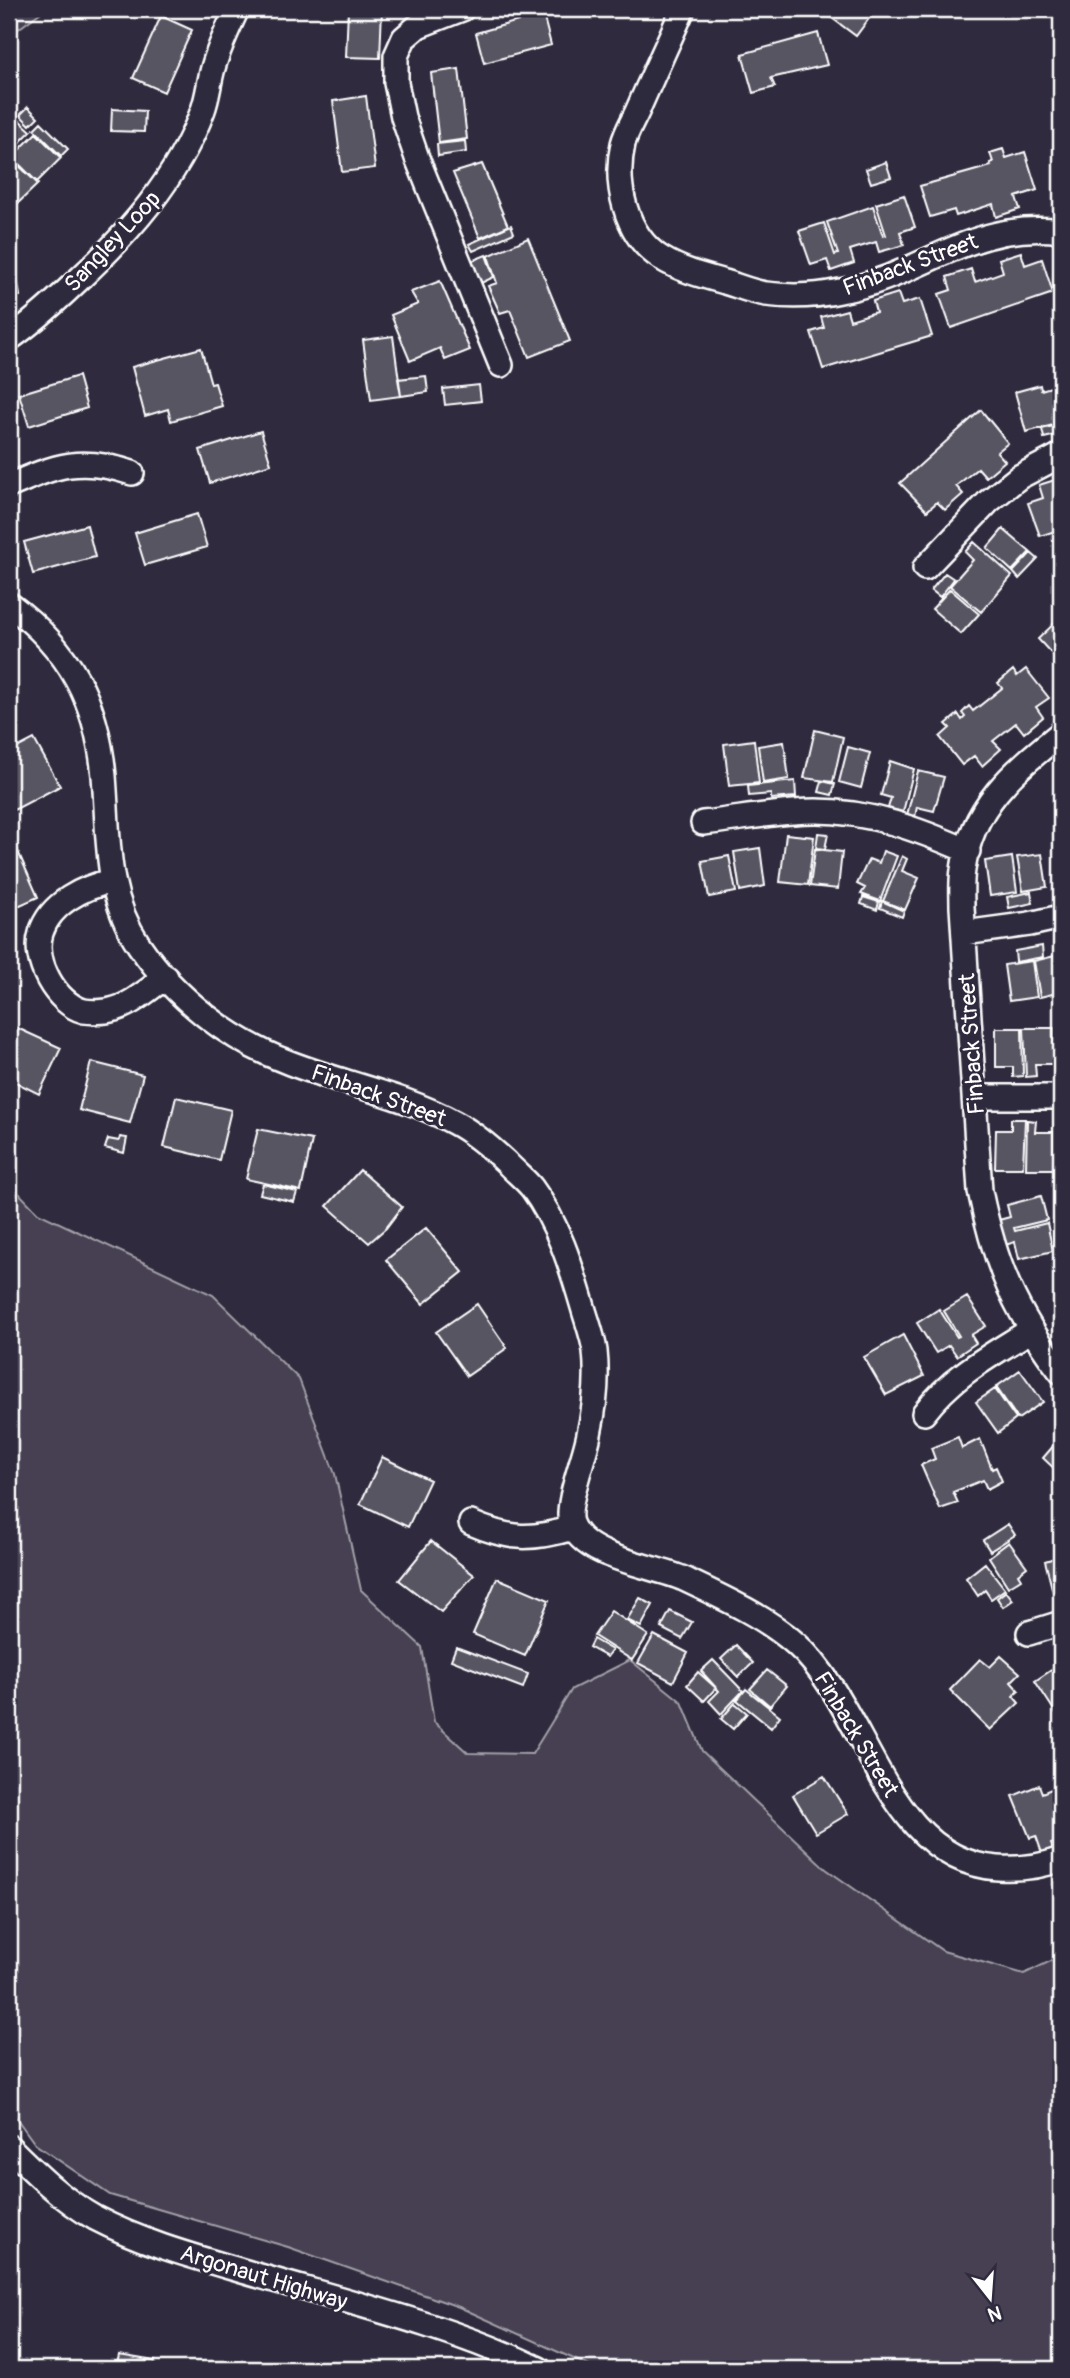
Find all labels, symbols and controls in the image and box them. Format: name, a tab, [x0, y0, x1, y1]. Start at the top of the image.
street label: Sangley Loop	[58, 185, 167, 298]
street label: Finback Street	[839, 226, 982, 302]
street label: Finback Street	[952, 972, 991, 1115]
street label: Finback Street	[307, 1058, 451, 1134]
street label: Finback Street	[808, 1666, 906, 1803]
street label: Argonaut Highway	[177, 2238, 351, 2317]
north arrow	[954, 2262, 1024, 2332]
text: N	[985, 2300, 1004, 2327]

